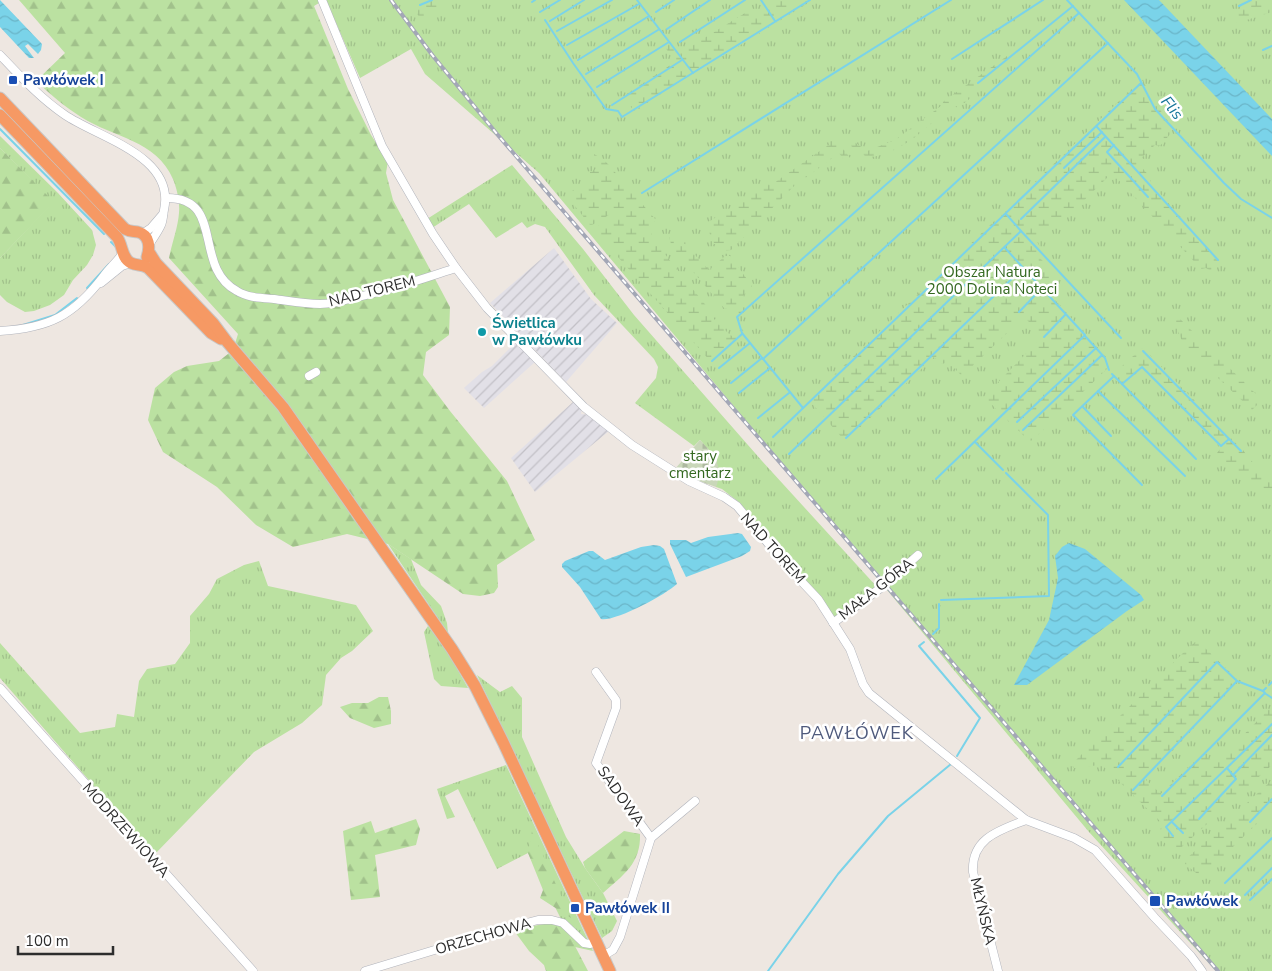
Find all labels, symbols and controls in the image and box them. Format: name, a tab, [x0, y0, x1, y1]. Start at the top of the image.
place label: Pawłówek I	[23, 70, 104, 90]
marker: Pawłówek I	[7, 74, 19, 86]
water label: Flis	[1156, 91, 1189, 125]
park label: Obszar Natura 2000 Dolina Noteci	[927, 262, 1057, 299]
street label: NAD TOREM	[327, 271, 417, 311]
place label: Świetlica w Pawłówku	[492, 313, 582, 350]
marker: Świetlica w Pawłówku	[476, 326, 488, 338]
park label: stary cmentarz	[669, 446, 731, 483]
street label: NAD TOREM	[736, 508, 810, 588]
street label: MAŁA GÓRA	[834, 553, 918, 624]
district label: PAWŁÓWEK	[800, 721, 914, 745]
street label: SADOWA	[593, 762, 649, 830]
street label: MODRZEWIOWA	[78, 778, 174, 882]
street label: MŁYŃSKA	[966, 875, 1000, 947]
place label: Pawłówek	[1166, 891, 1239, 911]
marker: Pawłówek	[1148, 894, 1162, 908]
place label: Pawłówek II	[585, 898, 670, 918]
marker: Pawłówek II	[569, 902, 581, 914]
street label: ORZECHOWA	[433, 913, 533, 959]
scale bar	[18, 924, 112, 956]
text: 100 m	[25, 931, 69, 951]

